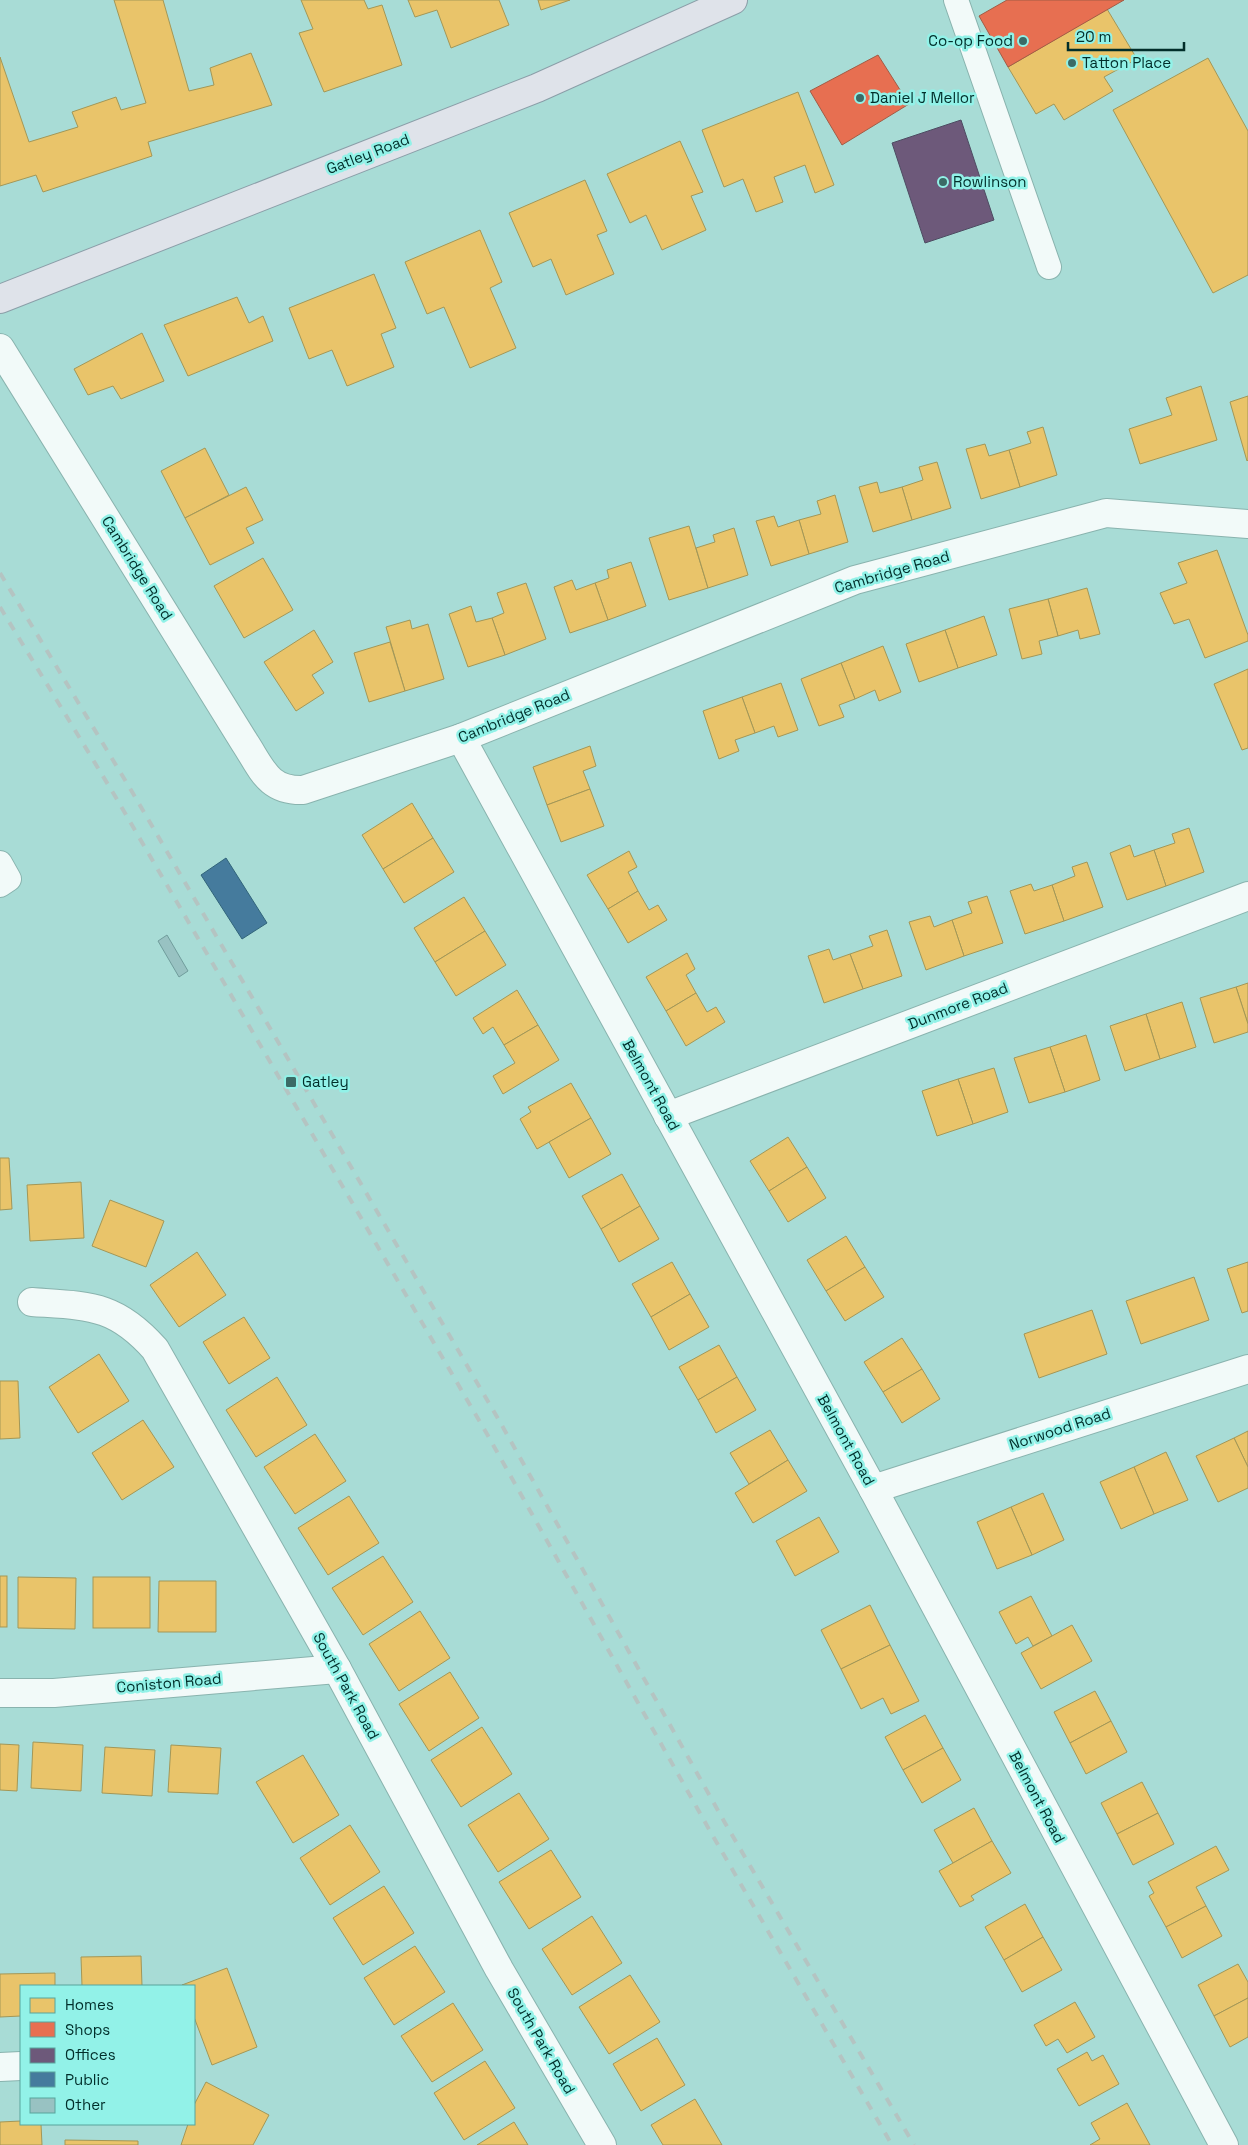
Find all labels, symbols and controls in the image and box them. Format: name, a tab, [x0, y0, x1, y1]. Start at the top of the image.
scale bar	[1068, 20, 1184, 52]
text: 20 m	[1076, 27, 1111, 46]
place label: Co-op Food	[928, 31, 1013, 50]
marker: Co-op Food	[1017, 35, 1029, 47]
place label: Tatton Place	[1082, 53, 1171, 72]
marker: Tatton Place	[1066, 57, 1078, 69]
place label: Daniel J Mellor	[870, 88, 975, 107]
marker: Daniel J Mellor	[854, 92, 866, 104]
street label: Gatley Road	[324, 129, 412, 178]
place label: Rowlinson	[953, 172, 1027, 191]
marker: Rowlinson	[937, 176, 949, 188]
street label: Cambridge Road	[98, 512, 177, 623]
street label: Cambridge Road	[832, 546, 952, 597]
street label: Cambridge Road	[455, 684, 573, 747]
street label: Dunmore Road	[905, 978, 1010, 1033]
street label: Belmont Road	[619, 1036, 684, 1134]
place label: Gatley	[302, 1072, 349, 1091]
marker: Gatley	[284, 1075, 298, 1089]
street label: Belmont Road	[814, 1391, 879, 1489]
street label: Norwood Road	[1007, 1403, 1113, 1454]
street label: South Park Road	[309, 1629, 384, 1743]
street label: Coniston Road	[116, 1668, 222, 1697]
street label: Belmont Road	[1005, 1748, 1070, 1846]
street label: South Park Road	[503, 1984, 580, 2097]
legend	[20, 1985, 195, 2125]
text: Homes	[65, 1995, 114, 2014]
text: Shops	[65, 2020, 110, 2039]
text: Offices	[65, 2045, 116, 2064]
text: Public	[65, 2070, 109, 2089]
text: Other	[65, 2095, 106, 2114]

